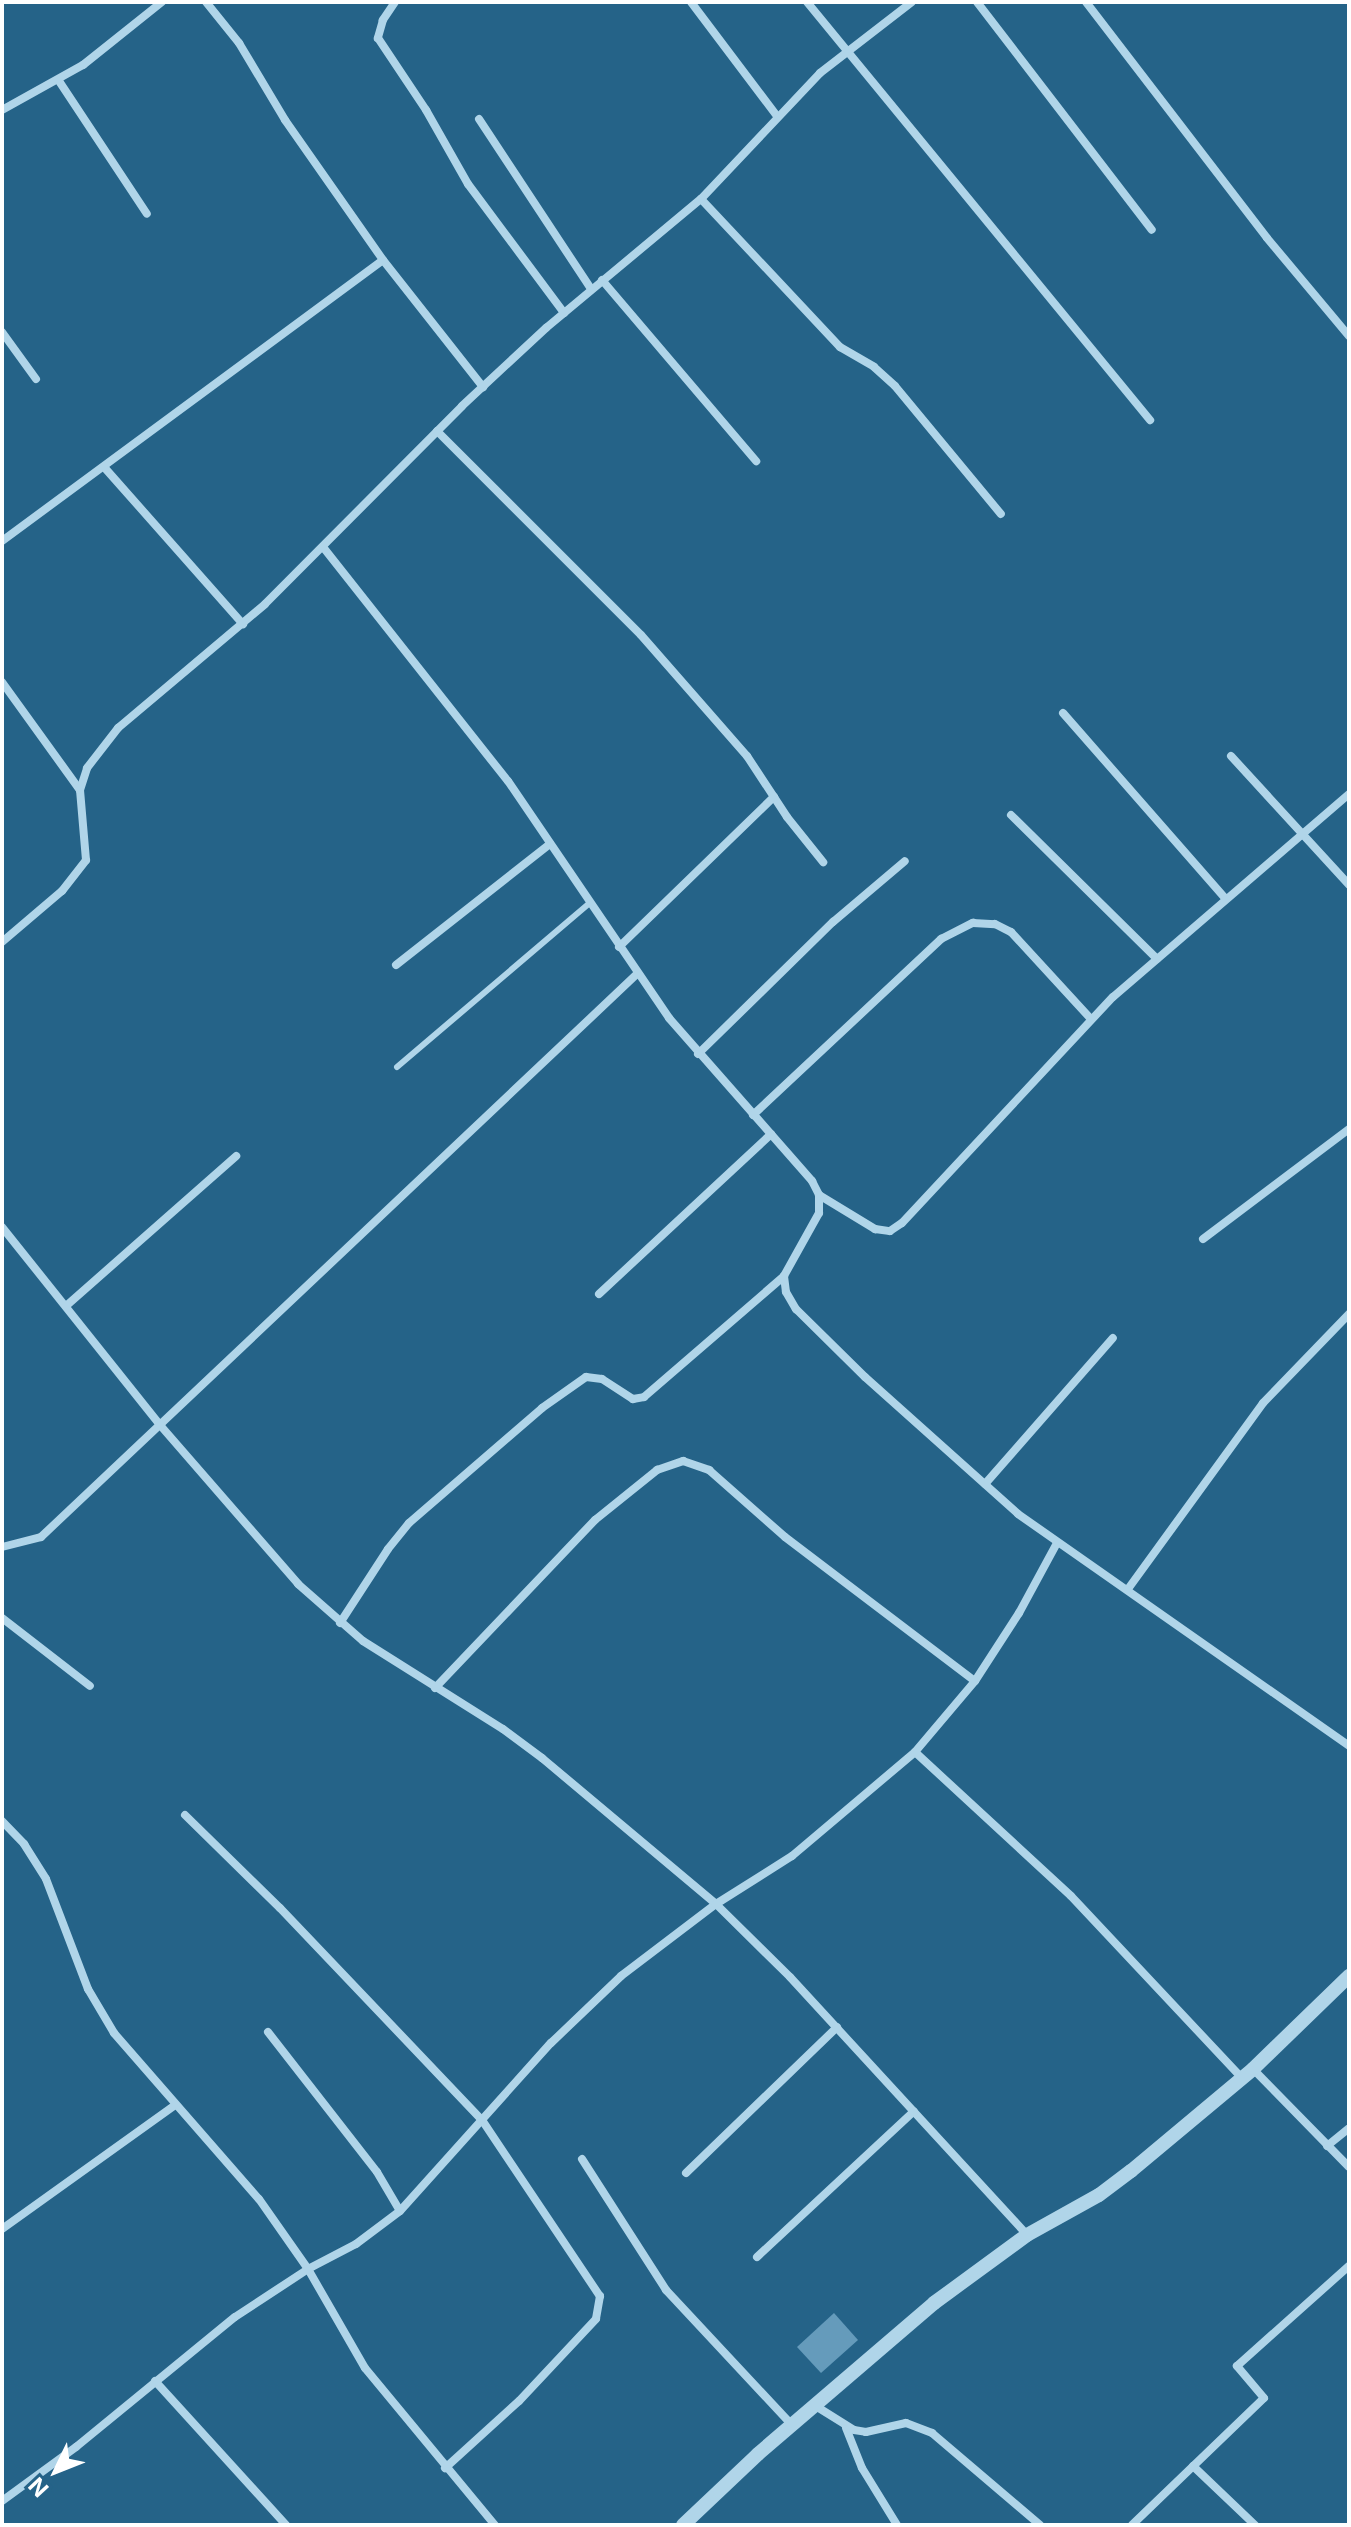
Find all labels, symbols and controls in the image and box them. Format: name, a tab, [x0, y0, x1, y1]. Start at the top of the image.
north arrow	[16, 2431, 96, 2511]
text: N	[23, 2472, 54, 2502]

